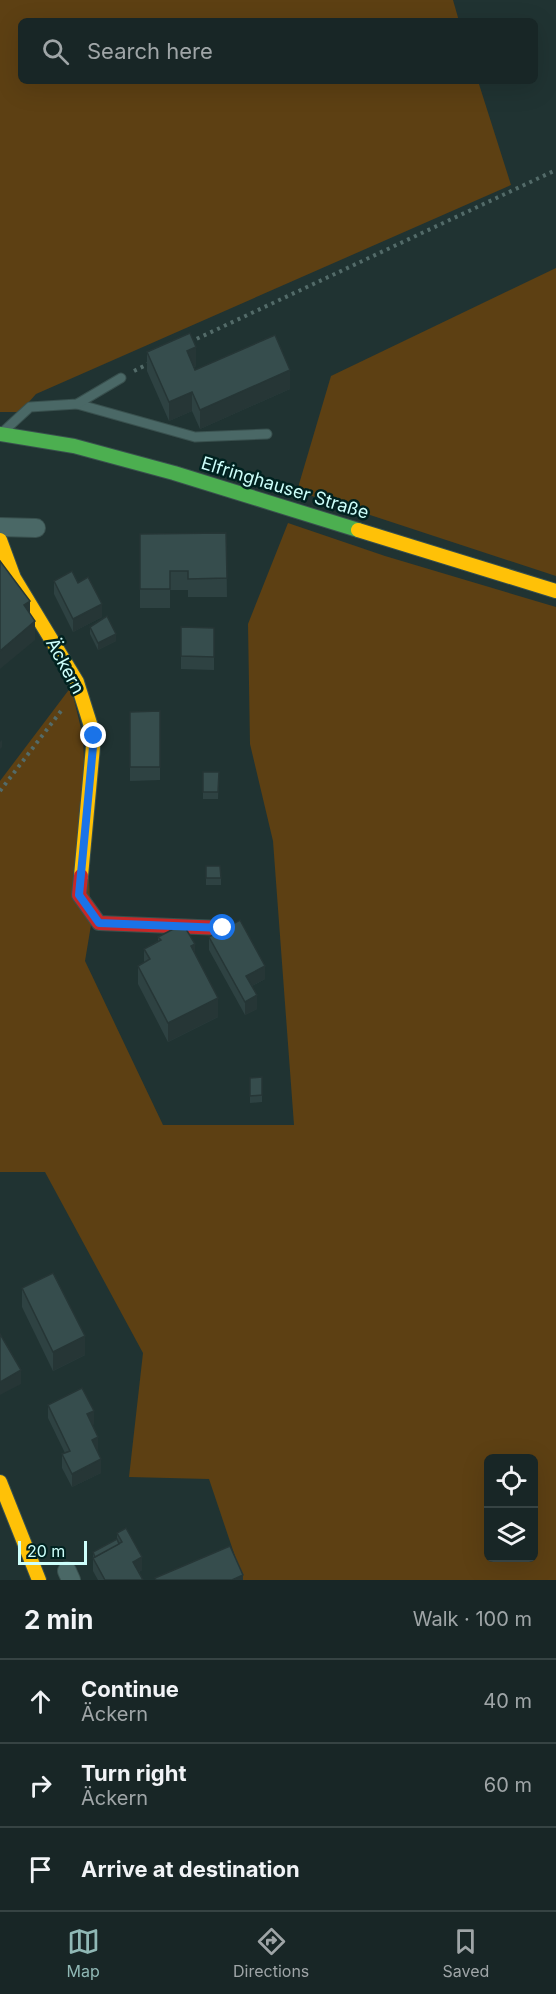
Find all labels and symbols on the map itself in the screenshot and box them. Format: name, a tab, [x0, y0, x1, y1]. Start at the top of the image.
street label: Elfringhauser Straße	[199, 452, 371, 523]
street label: Äckern	[42, 634, 90, 697]
route end	[80, 722, 106, 748]
route start	[209, 914, 235, 940]
scale bar	[18, 1538, 87, 1566]

